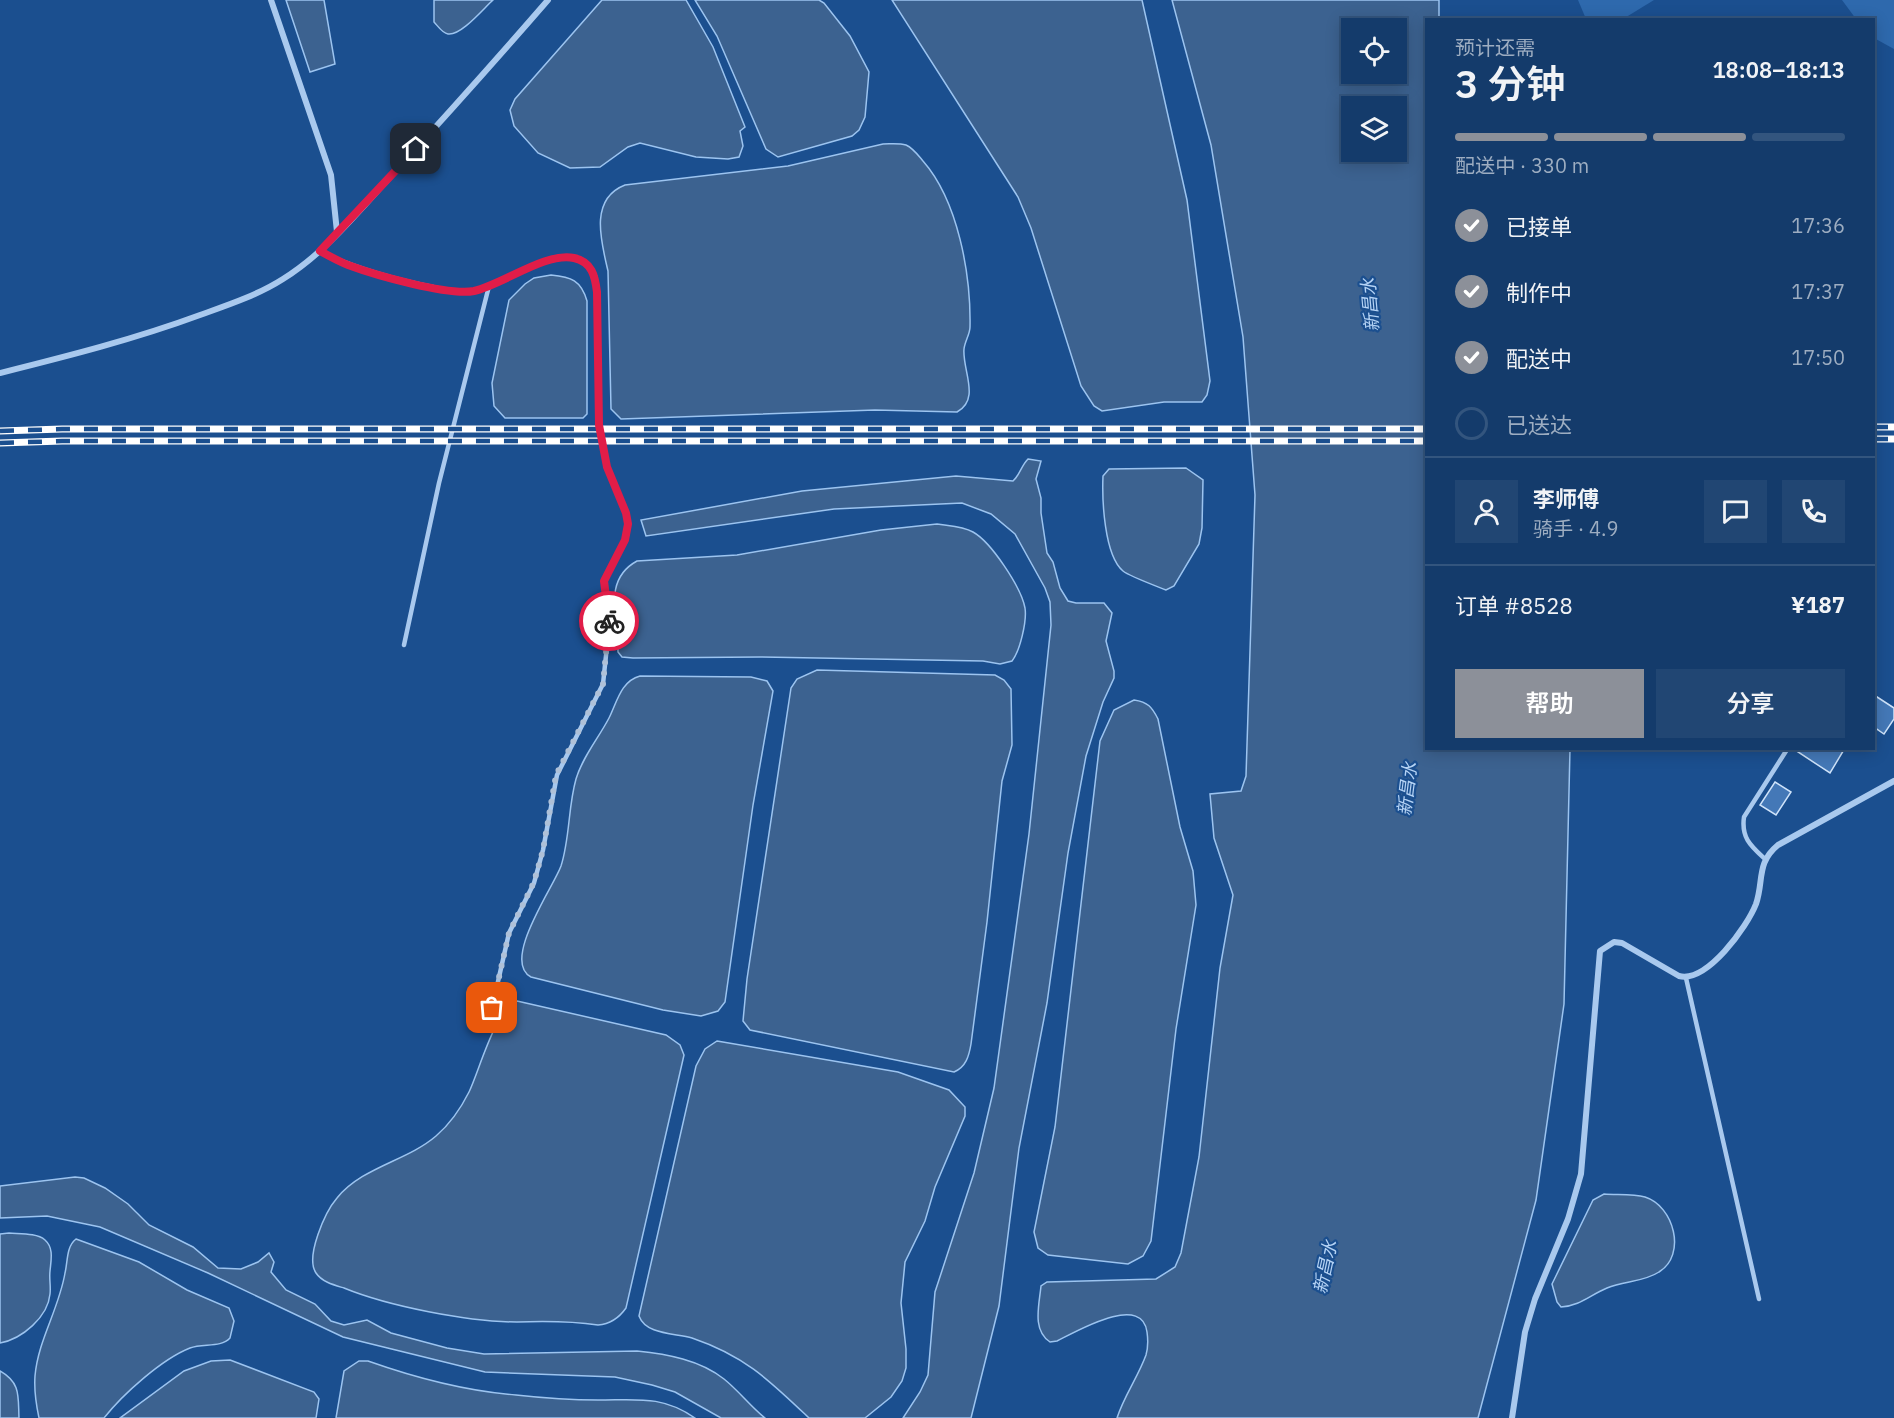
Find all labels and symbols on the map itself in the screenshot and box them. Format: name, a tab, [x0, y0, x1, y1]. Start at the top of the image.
pin	[390, 123, 441, 174]
water label: 新昌水	[1356, 276, 1384, 333]
courier	[579, 591, 639, 651]
water label: 新昌水	[1392, 760, 1422, 817]
pin	[466, 982, 517, 1033]
water label: 新昌水	[1308, 1237, 1342, 1296]

